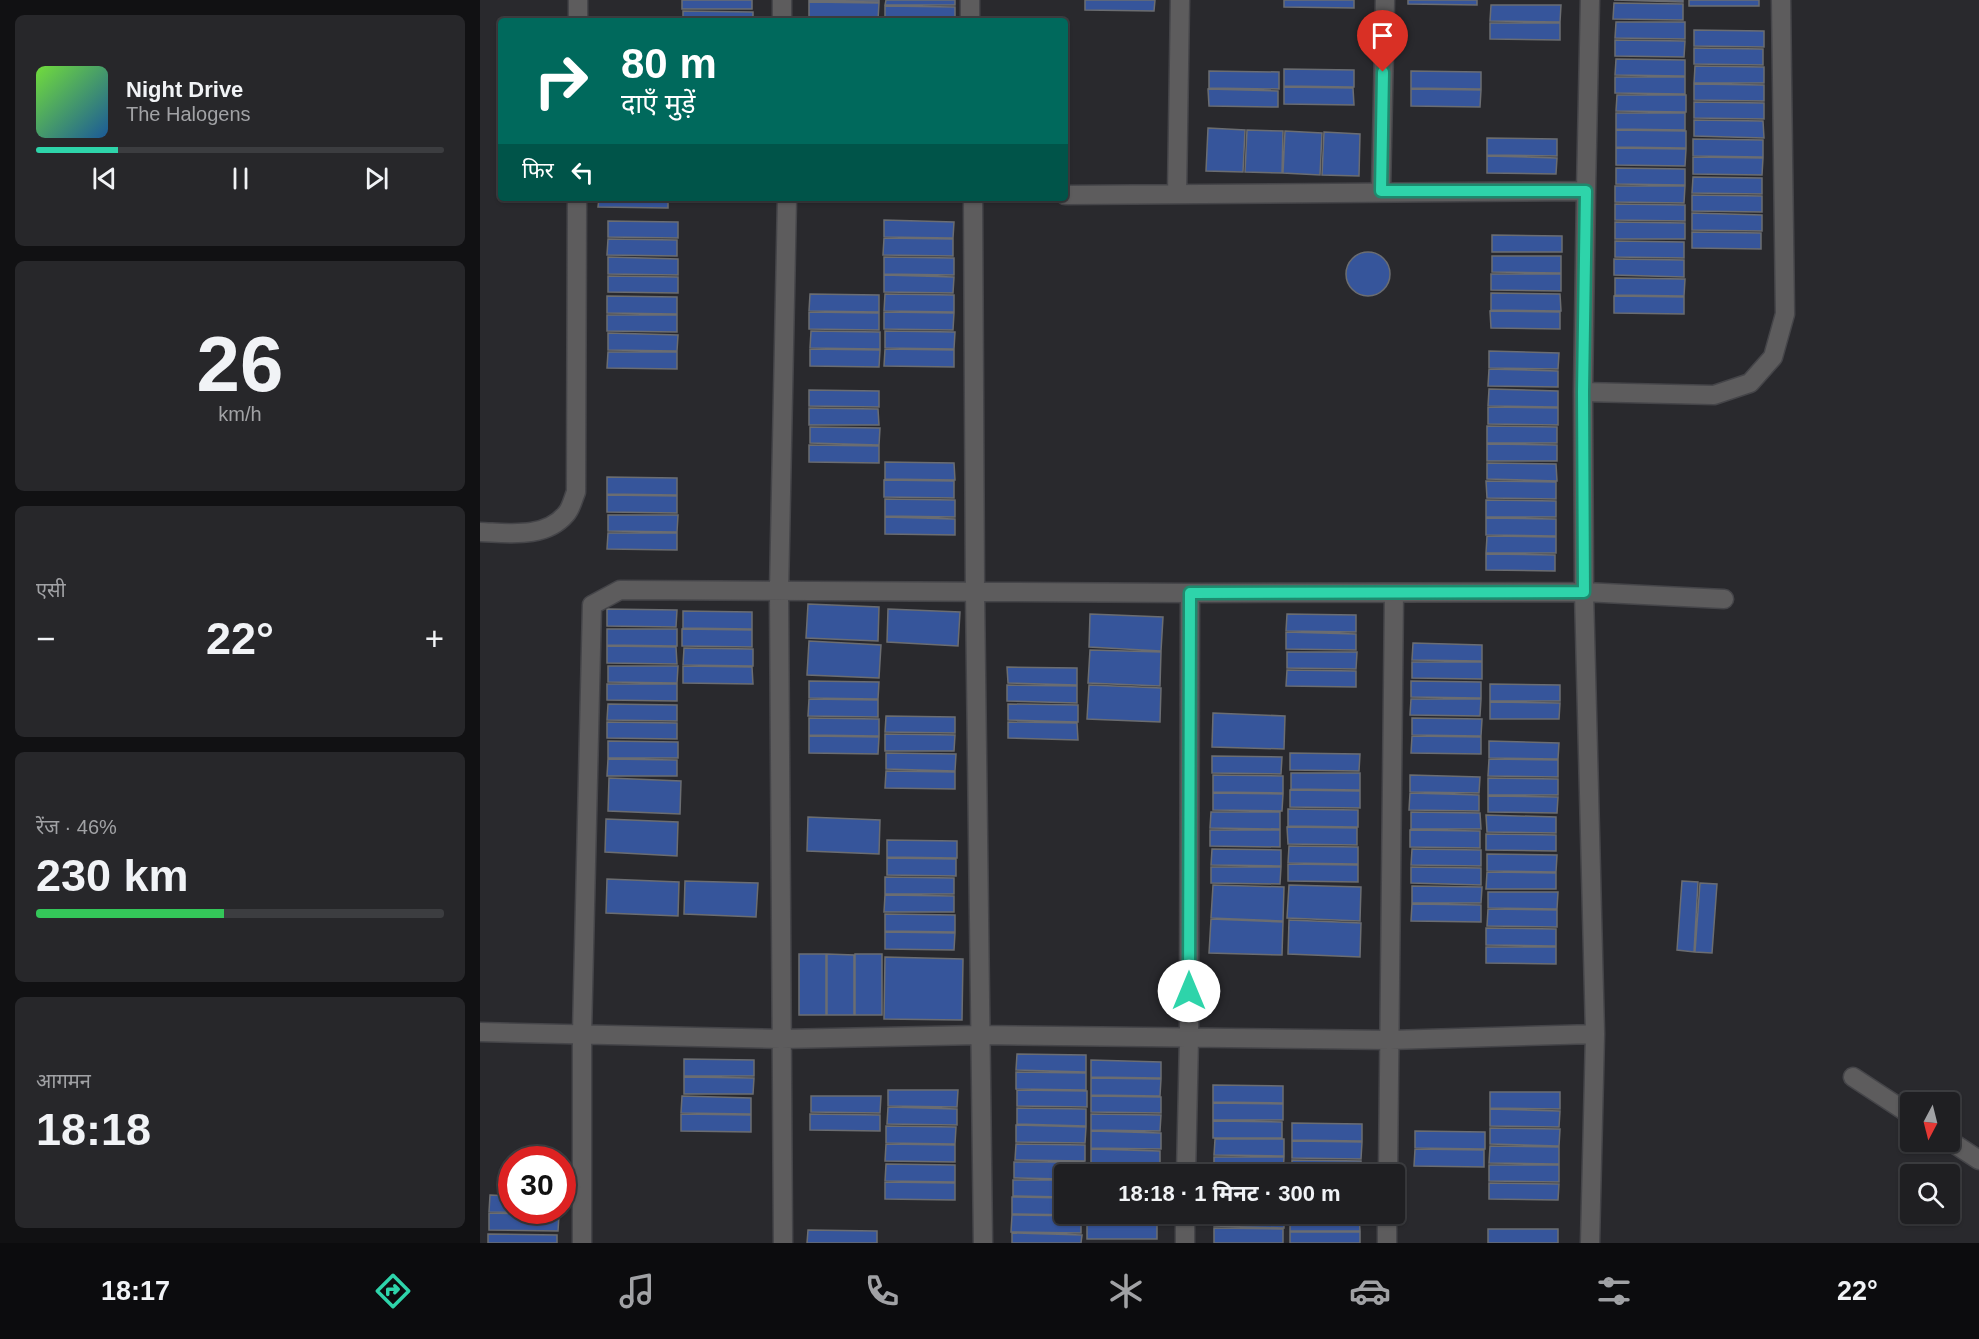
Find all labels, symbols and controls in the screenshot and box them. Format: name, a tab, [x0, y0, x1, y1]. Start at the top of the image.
pin	[1357, 10, 1408, 72]
icon: arrive	[1366, 19, 1399, 52]
text: 80 m	[621, 40, 717, 87]
icon: right	[522, 42, 600, 120]
text: Night Drive	[126, 77, 243, 102]
text: दाएँ मुड़ें	[621, 89, 695, 119]
text: The Halogens	[126, 103, 251, 125]
icon: left	[566, 156, 599, 189]
text: फिर	[522, 158, 554, 183]
icon: previous	[88, 162, 121, 195]
icon: pause	[224, 162, 257, 195]
icon: next	[360, 162, 393, 195]
text: 26	[197, 320, 283, 408]
text: km/h	[218, 403, 262, 425]
text: एसी	[36, 579, 66, 601]
text: 22°	[206, 613, 274, 664]
text: −	[36, 620, 55, 657]
text: +	[425, 620, 444, 657]
text: रेंज · 46%	[36, 816, 117, 838]
text: 230 km	[36, 850, 189, 901]
position arrow	[1157, 959, 1221, 1023]
text: आगमन	[36, 1070, 91, 1092]
north arrow	[1900, 1092, 1960, 1152]
map controls	[1900, 1092, 1960, 1224]
text: 18:18	[36, 1104, 151, 1155]
speed limit sign: 30	[498, 1146, 576, 1224]
button: search	[1900, 1164, 1960, 1224]
text: 18:18 · 1 मिनट · 300 m	[1118, 1181, 1341, 1206]
icon: directions	[372, 1270, 414, 1312]
icon: music	[616, 1270, 658, 1312]
icon: phone	[861, 1270, 903, 1312]
icon: climate	[1105, 1270, 1147, 1312]
icon: car	[1349, 1270, 1391, 1312]
icon: filters	[1593, 1270, 1635, 1312]
text: 18:17	[101, 1276, 170, 1306]
text: 22°	[1837, 1276, 1878, 1306]

